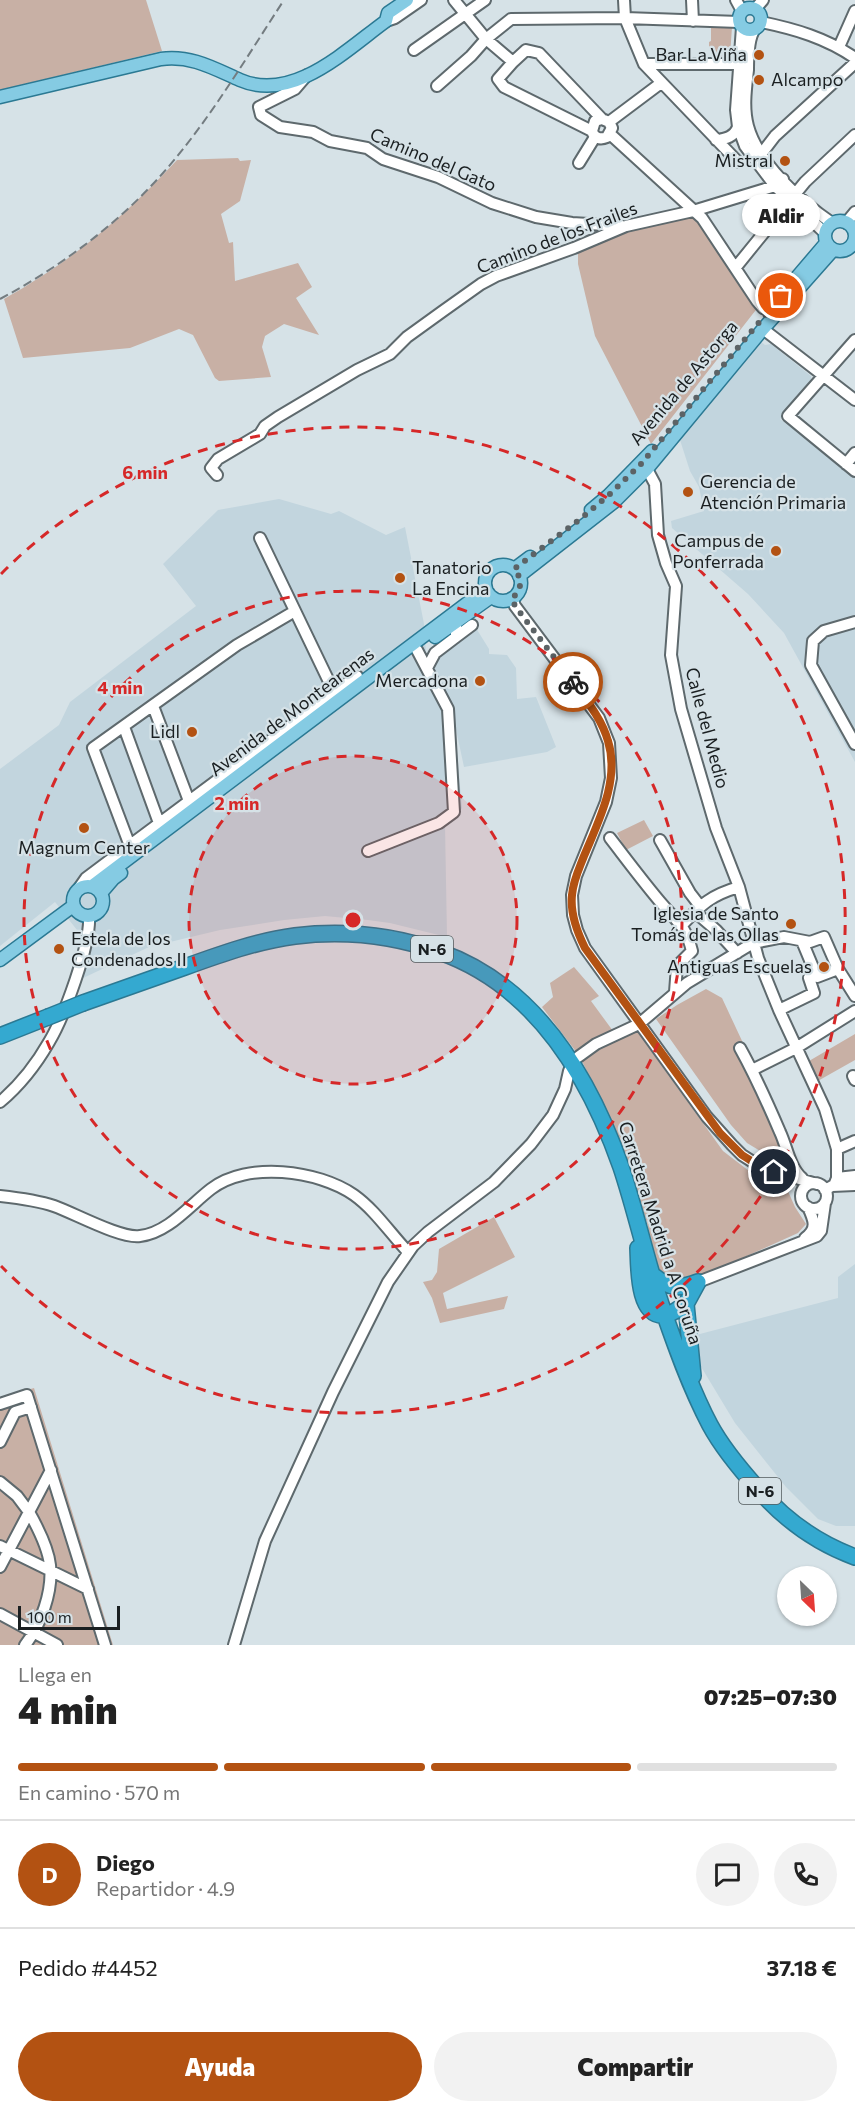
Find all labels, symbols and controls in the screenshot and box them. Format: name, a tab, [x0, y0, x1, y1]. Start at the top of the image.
place label: Bar La Viña	[655, 43, 747, 65]
marker: Bar La Viña	[752, 48, 766, 62]
place label: Alcampo	[771, 68, 843, 90]
marker: Alcampo	[752, 73, 766, 87]
street label: Camino del Gato	[367, 123, 500, 196]
place label: Mistral	[715, 149, 773, 171]
marker: Mistral	[778, 154, 792, 168]
callout: Aldir	[742, 194, 820, 236]
street label: Camino de los Frailes	[473, 196, 640, 278]
text: Aldir	[758, 203, 804, 227]
pin	[755, 270, 806, 321]
icon: bag	[764, 279, 797, 312]
street label: Avenida de Astorga	[625, 315, 742, 449]
text: 6 min	[122, 461, 168, 483]
place label: Gerencia de Atención Primaria	[700, 470, 846, 513]
marker: Gerencia de Atención Primaria	[681, 485, 695, 499]
place label: Campus de Ponferrada	[672, 529, 764, 572]
marker: Campus de Ponferrada	[769, 544, 783, 558]
place label: Tanatorio La Encina	[412, 556, 492, 599]
marker: Tanatorio La Encina	[393, 571, 407, 585]
street label: Avenida de Montearenas	[205, 642, 378, 780]
courier	[543, 652, 603, 712]
street label: Calle del Medio	[681, 665, 735, 791]
icon: bike	[557, 666, 590, 699]
place label: Mercadona	[375, 669, 468, 691]
marker: Mercadona	[473, 674, 487, 688]
text: 4 min	[97, 676, 143, 698]
place label: Lidl	[150, 720, 180, 742]
marker: Lidl	[185, 725, 199, 739]
text: 2 min	[215, 792, 259, 814]
marker: Magnum Center	[77, 821, 91, 835]
place label: Magnum Center	[18, 836, 150, 858]
place label: Iglesia de Santo Tomás de las Ollas	[631, 902, 779, 945]
centre of rings	[343, 910, 363, 930]
marker: Iglesia de Santo Tomás de las Ollas	[784, 917, 798, 931]
place label: Estela de los Condenados II	[71, 927, 187, 970]
road number: N-6	[411, 936, 453, 962]
marker: Estela de los Condenados II	[52, 942, 66, 956]
place label: Antiguas Escuelas	[667, 955, 812, 977]
marker: Antiguas Escuelas	[817, 960, 831, 974]
street label: Carretera Madrid a A Coruña	[614, 1118, 707, 1347]
pin	[748, 1146, 799, 1197]
icon: home	[757, 1155, 790, 1188]
road number: N-6	[739, 1478, 781, 1504]
north arrow	[777, 1566, 837, 1626]
map controls	[777, 1566, 837, 1626]
scale bar	[18, 1603, 120, 1630]
text: 100 m	[27, 1607, 72, 1626]
text: Llega en	[18, 1662, 92, 1686]
text: 07:25–07:30	[704, 1683, 837, 1710]
text: 4 min	[18, 1684, 118, 1732]
text: En camino · 570 m	[18, 1780, 180, 1804]
button: chat	[696, 1843, 759, 1906]
button: phone	[774, 1843, 837, 1906]
text: Diego	[96, 1849, 155, 1876]
text: D	[41, 1861, 58, 1888]
text: Repartidor · 4.9	[96, 1876, 235, 1900]
text: Pedido #4452	[18, 1954, 158, 1981]
text: 37.18 €	[767, 1954, 837, 1981]
button: Ayuda	[18, 2032, 422, 2101]
button: Compartir	[434, 2032, 837, 2101]

